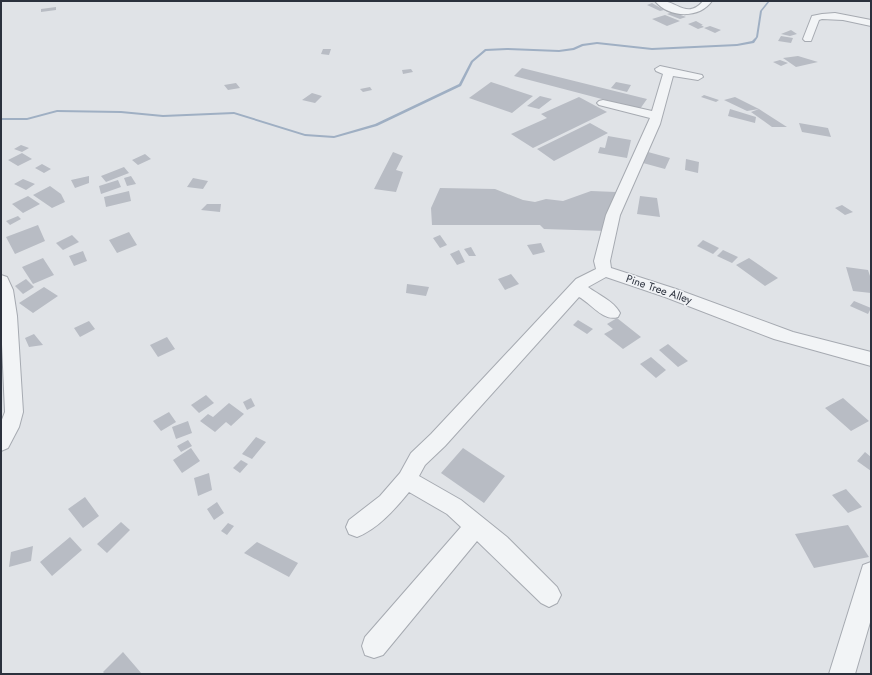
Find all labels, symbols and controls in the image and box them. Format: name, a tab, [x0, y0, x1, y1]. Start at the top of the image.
street label: Pine Tree Alley	[624, 270, 694, 308]

